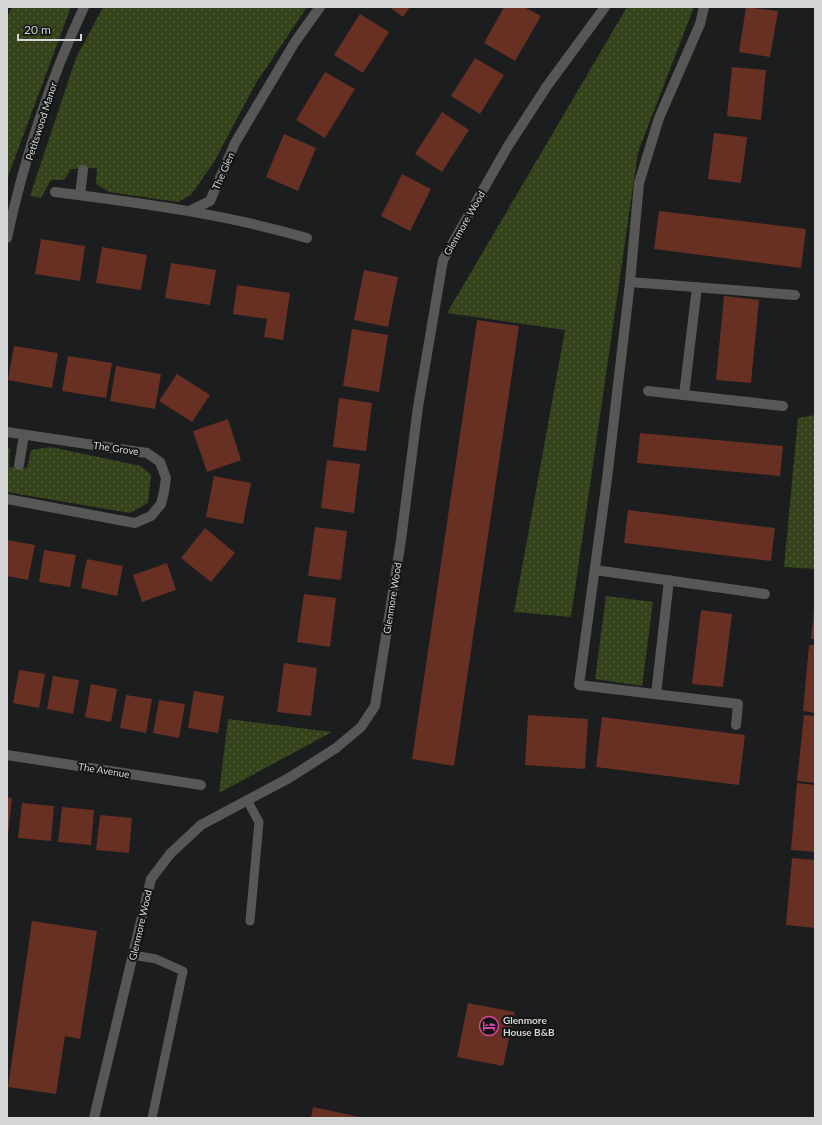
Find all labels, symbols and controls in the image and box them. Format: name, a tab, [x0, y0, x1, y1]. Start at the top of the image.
scale bar	[18, 16, 81, 42]
text: 20 m	[24, 22, 51, 37]
street label: Petitswood Manor	[23, 80, 59, 162]
street label: The Glen	[209, 150, 237, 192]
street label: Glenmore Wood	[441, 189, 487, 257]
street label: The Grove	[93, 439, 139, 457]
street label: Glenmore Wood	[380, 561, 404, 635]
street label: The Avenue	[77, 760, 131, 780]
street label: Glenmore Wood	[126, 888, 154, 962]
place label: Glenmore House B&B	[503, 1014, 555, 1038]
hotel icon: Glenmore House B&B	[478, 1015, 500, 1037]

